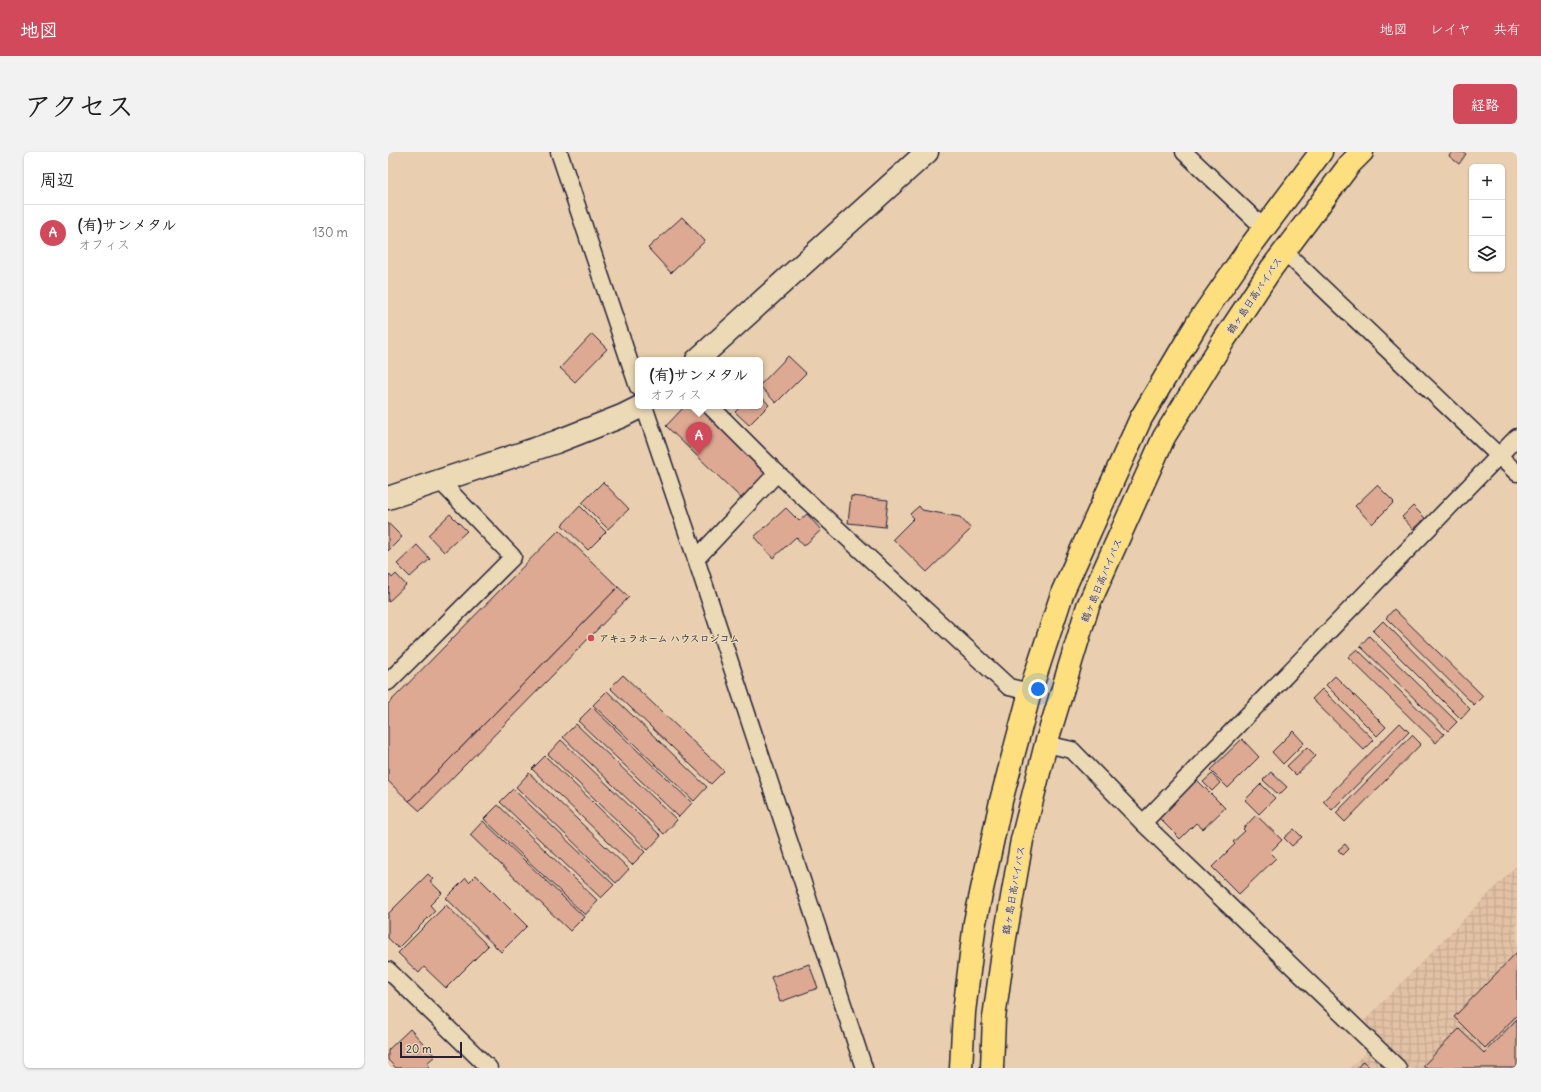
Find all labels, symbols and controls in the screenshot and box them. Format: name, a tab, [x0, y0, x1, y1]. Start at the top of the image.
text: 地図	[20, 18, 58, 42]
text: 地図	[1380, 20, 1408, 38]
text: レイヤ	[1430, 20, 1471, 38]
text: 共有	[1493, 20, 1521, 38]
button: 経路	[1453, 84, 1517, 124]
text: アクセス	[24, 88, 134, 124]
map controls	[1469, 164, 1505, 272]
button: +	[1469, 164, 1505, 200]
text: 周辺	[40, 169, 74, 191]
button: −	[1469, 200, 1505, 236]
text: (有)サンメタル	[78, 215, 176, 234]
text: A	[49, 224, 57, 241]
text: 130 m	[312, 224, 348, 241]
text: オフィス	[78, 236, 130, 253]
button: layers	[1469, 236, 1505, 272]
street label: 鶴ヶ島日高バイパス	[1224, 254, 1285, 336]
popup	[635, 357, 763, 409]
text: (有)サンメタル	[650, 365, 748, 384]
text: オフィス	[650, 386, 702, 403]
pin: A	[686, 422, 712, 455]
street label: 鶴ヶ島日高バイパス	[1078, 536, 1125, 624]
place label: アキュラホーム ハウスロジコム	[599, 632, 739, 645]
marker: アキュラホーム ハウスロジコム	[586, 633, 596, 643]
your location	[1028, 679, 1048, 699]
street label: 鶴ヶ島日高バイパス	[999, 845, 1028, 935]
scale bar	[400, 1040, 462, 1059]
text: 20 m	[406, 1042, 432, 1056]

